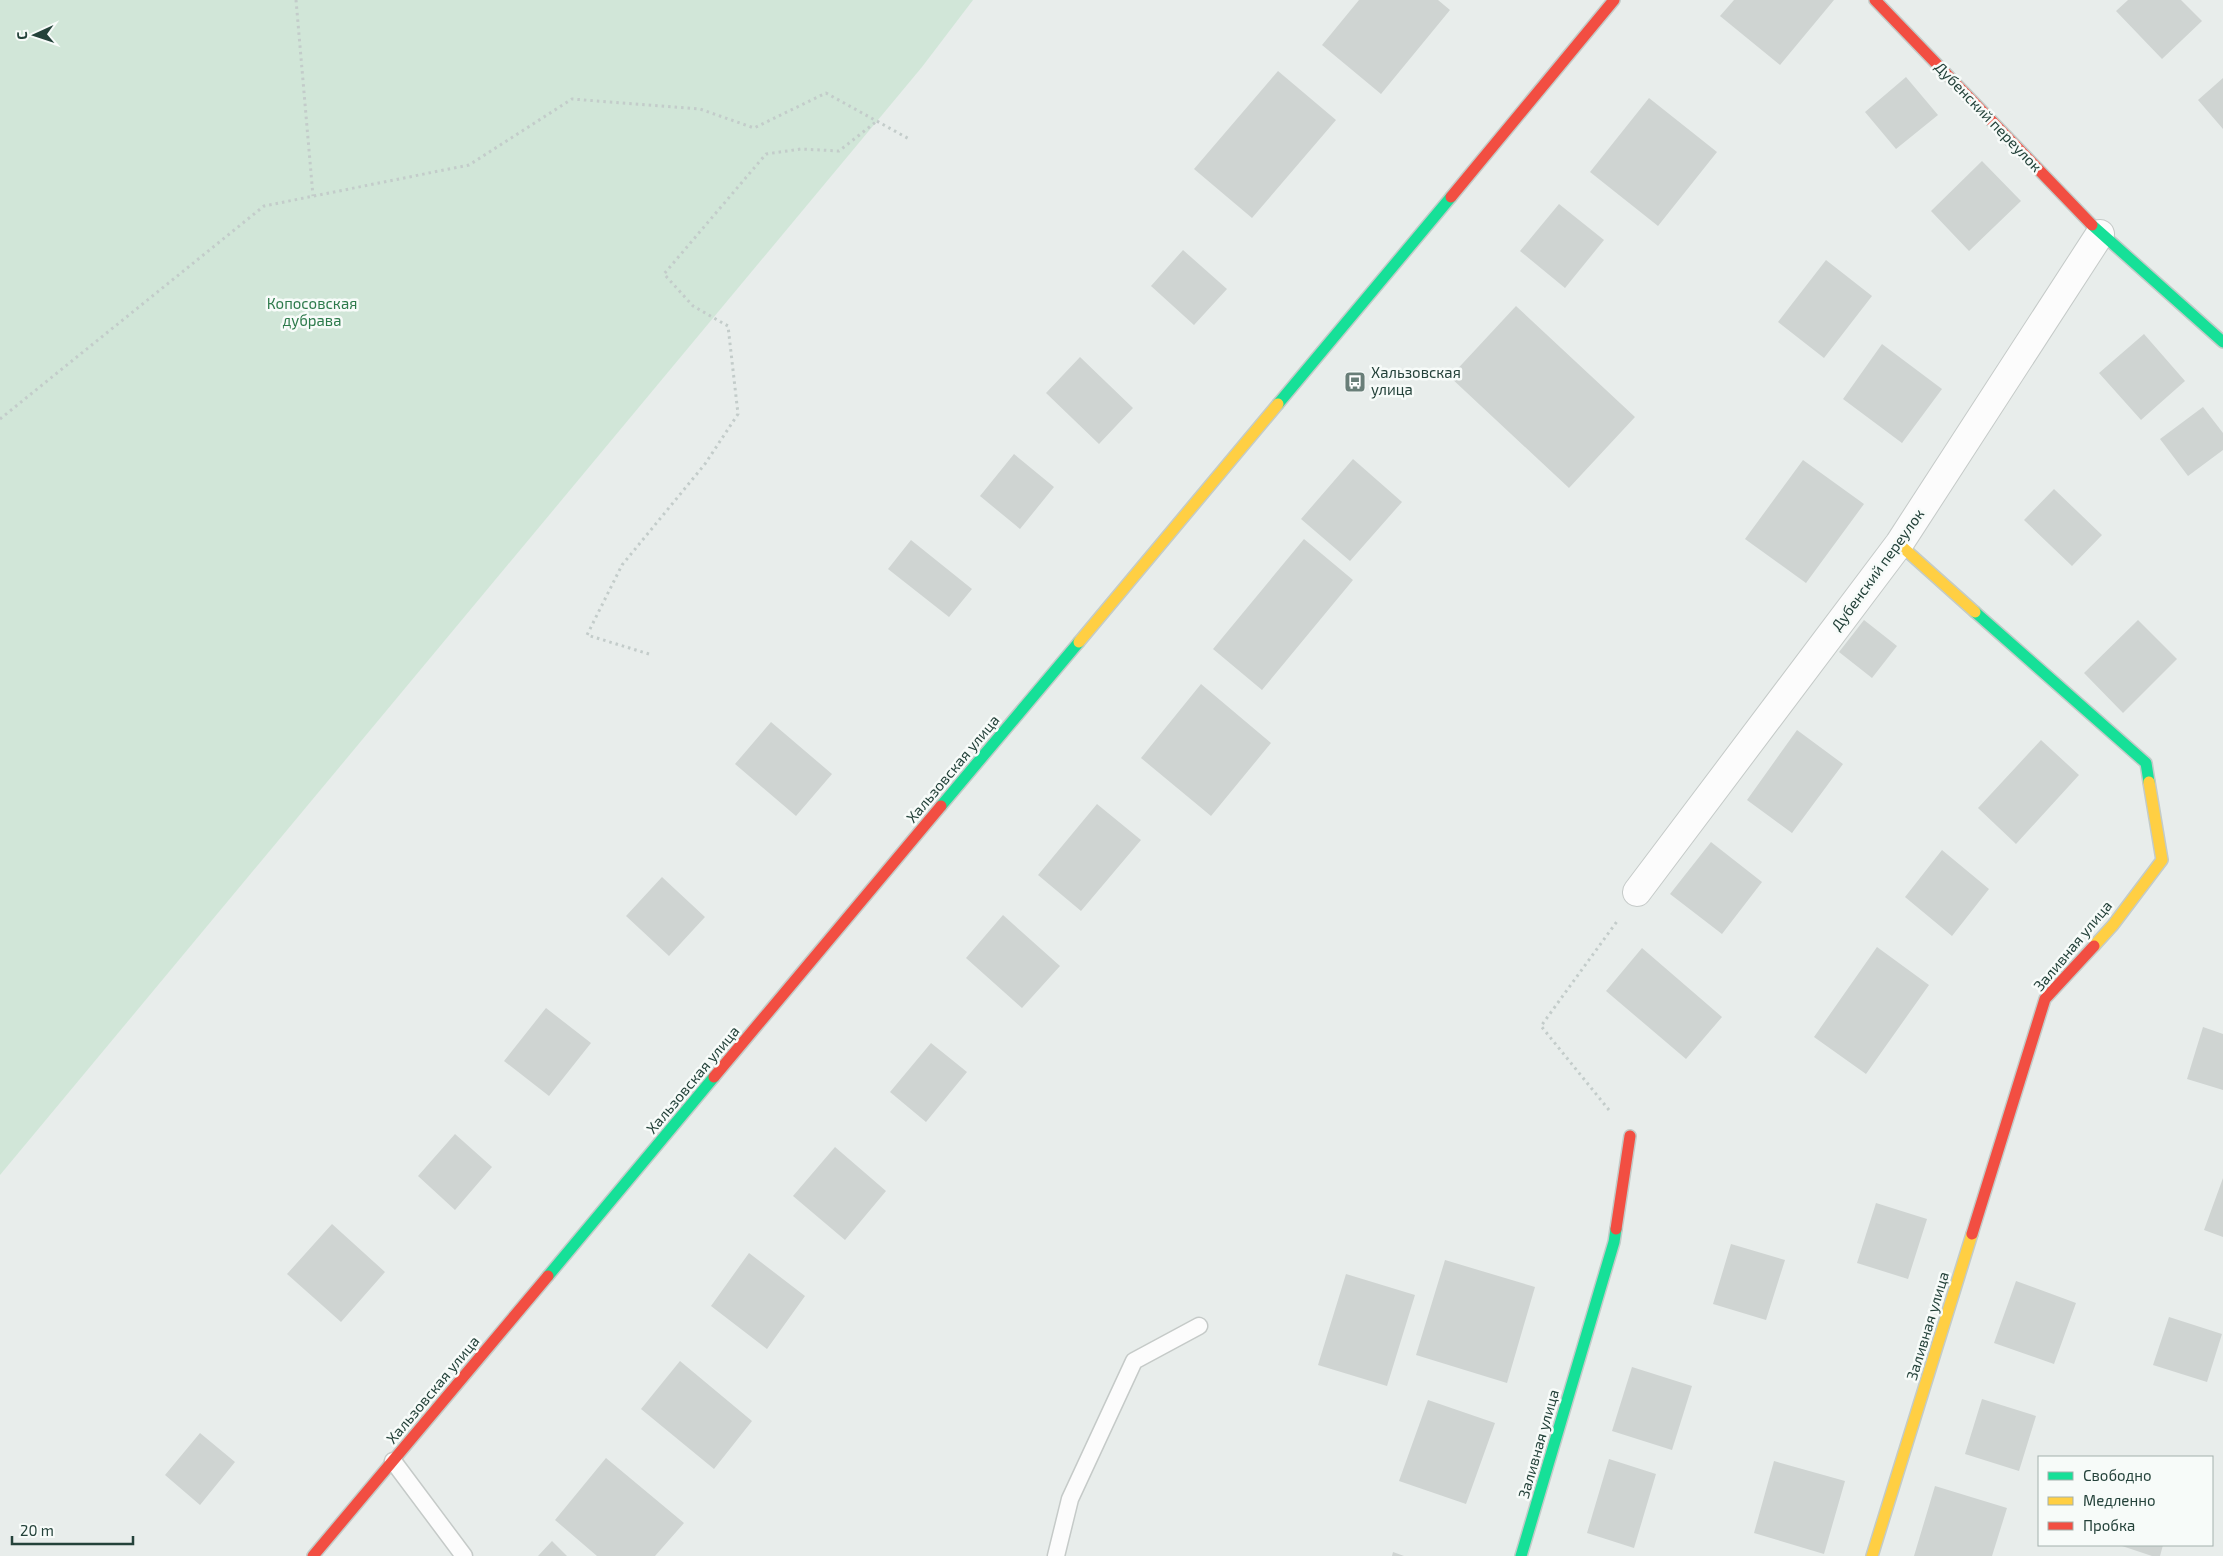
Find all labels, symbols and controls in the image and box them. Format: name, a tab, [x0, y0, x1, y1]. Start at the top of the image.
north arrow	[10, 10, 60, 60]
text: С	[13, 31, 30, 40]
street label: Дубенский переулок	[1931, 58, 2046, 176]
park label: Копосовская дубрава	[267, 294, 357, 330]
place label: Хальзовская улица	[1371, 363, 1461, 399]
bus stop icon: Хальзовская улица	[1343, 370, 1367, 394]
street label: Дубенский переулок	[1827, 505, 1928, 634]
street label: Хальзовская улица	[902, 711, 1003, 827]
street label: Заливная улица	[2029, 896, 2116, 995]
street label: Хальзовская улица	[642, 1022, 743, 1138]
street label: Заливная улица	[1902, 1269, 1953, 1382]
street label: Хальзовская улица	[382, 1332, 483, 1448]
street label: Заливная улица	[1514, 1387, 1563, 1501]
legend	[2038, 1456, 2213, 1546]
text: Свободно	[2083, 1466, 2152, 1484]
text: Медленно	[2083, 1491, 2156, 1509]
scale bar	[12, 1514, 134, 1546]
text: Пробка	[2083, 1516, 2135, 1534]
text: 20 m	[20, 1521, 54, 1539]

